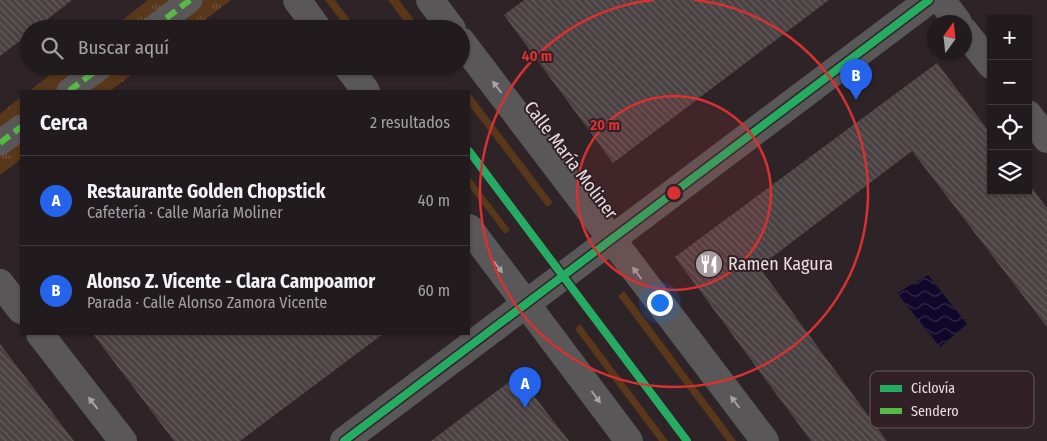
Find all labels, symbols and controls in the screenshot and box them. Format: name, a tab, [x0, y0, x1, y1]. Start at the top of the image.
north arrow	[927, 15, 972, 60]
map controls	[987, 15, 1032, 195]
button: +	[987, 15, 1032, 60]
search box	[20, 20, 470, 75]
icon: search	[38, 34, 66, 62]
text: Buscar aquí	[78, 36, 169, 59]
text: 40 m	[522, 47, 552, 65]
pin: B	[840, 59, 872, 100]
button: −	[987, 60, 1032, 105]
one-way arrow	[491, 81, 502, 94]
street label: Calle María Moliner	[520, 97, 623, 224]
button: locate	[987, 105, 1032, 150]
text: Cerca	[40, 110, 88, 136]
text: 2 resultados	[370, 113, 450, 132]
text: 20 m	[589, 116, 620, 134]
button: layers	[987, 150, 1032, 195]
text: Restaurante Golden Chopstick	[87, 180, 325, 203]
centre of rings	[665, 184, 683, 202]
text: A	[52, 191, 60, 210]
text: 40 m	[418, 191, 450, 210]
text: Cafetería · Calle María Moliner	[87, 203, 283, 222]
restaurant icon: Ramen Kagura	[694, 249, 724, 279]
place label: Ramen Kagura	[728, 253, 833, 275]
one-way arrow	[493, 260, 503, 274]
one-way arrow	[632, 266, 642, 280]
text: Alonso Z. Vicente - Clara Campoamor	[87, 270, 375, 293]
text: B	[52, 281, 60, 300]
text: 60 m	[418, 281, 450, 300]
your location	[647, 290, 673, 316]
text: Parada · Calle Alonso Zamora Vicente	[87, 293, 327, 312]
pin: A	[509, 367, 541, 408]
legend	[870, 371, 1034, 428]
text: Ciclovía	[911, 380, 955, 397]
one-way arrow	[591, 390, 601, 404]
one-way arrow	[730, 395, 740, 409]
one-way arrow	[88, 396, 98, 409]
text: Sendero	[911, 403, 959, 420]

